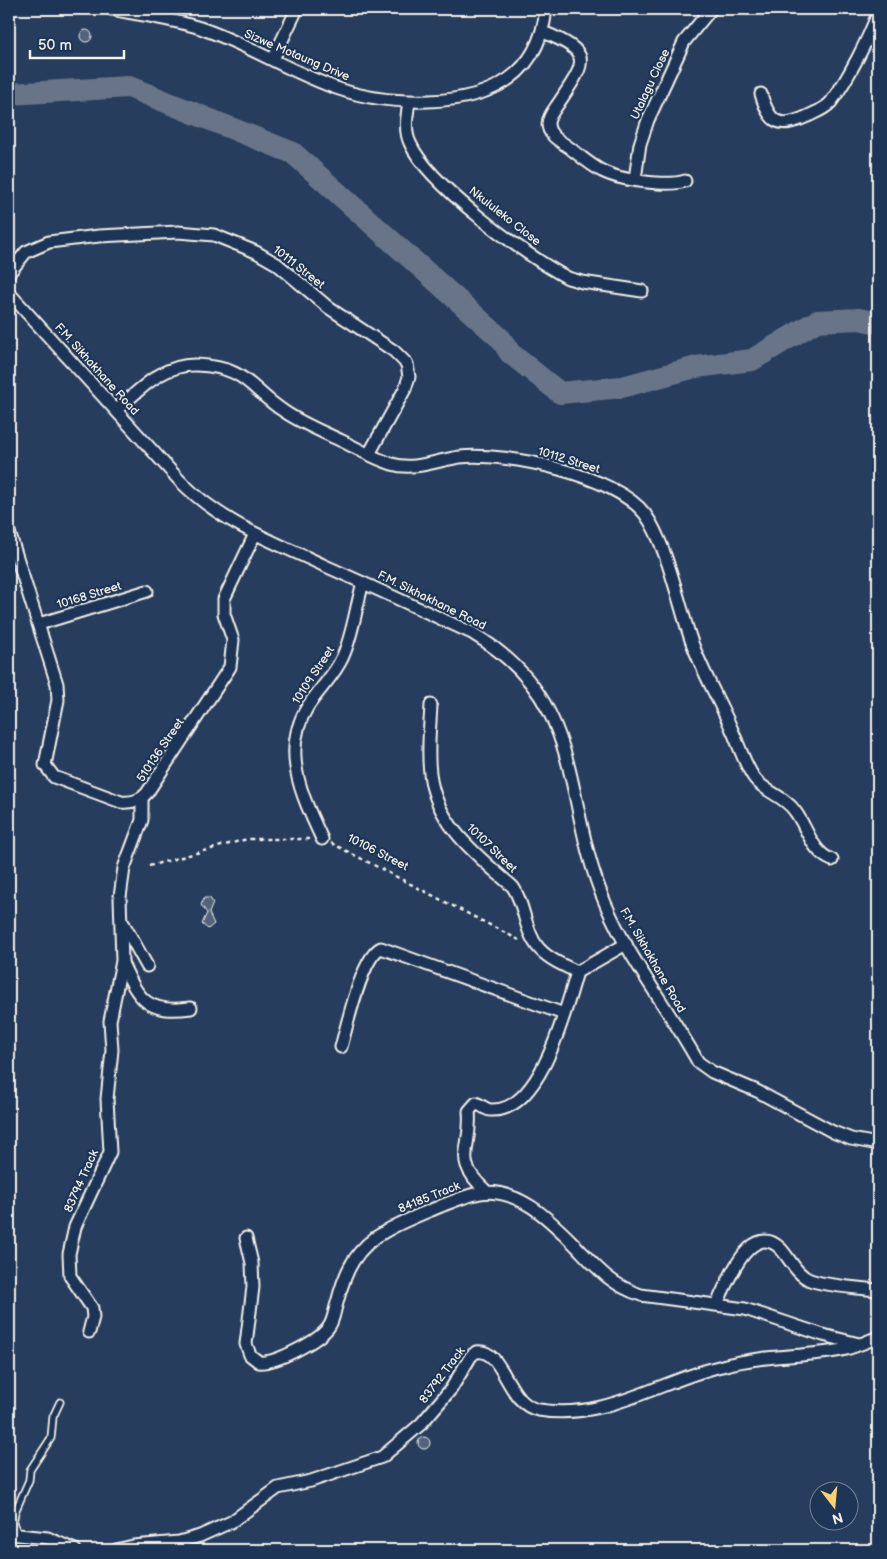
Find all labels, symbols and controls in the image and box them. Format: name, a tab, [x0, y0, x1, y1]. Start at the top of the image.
street label: Sizwe Motaung Drive	[242, 26, 352, 84]
scale bar	[30, 28, 124, 60]
text: 50 m	[38, 36, 72, 55]
street label: Utalagu Close	[628, 47, 673, 122]
street label: Nkululeko Close	[466, 184, 544, 249]
street label: 10111 Street	[270, 243, 328, 292]
street label: F.M. Sikhakhane Road	[51, 320, 142, 419]
street label: 10112 Street	[536, 444, 602, 477]
street label: F.M. Sikhakhane Road	[375, 568, 489, 633]
street label: 10168 Street	[55, 578, 123, 612]
street label: 10109 Street	[289, 643, 338, 707]
street label: 510136 Street	[134, 715, 187, 785]
street label: 10107 Street	[463, 821, 520, 876]
street label: 10106 Street	[345, 831, 411, 874]
street label: F.M. Sikhakhane Road	[616, 905, 689, 1016]
street label: 83794 Track	[61, 1147, 102, 1215]
street label: 84185 Track	[396, 1178, 462, 1217]
street label: 83792 Track	[416, 1344, 469, 1407]
north arrow	[810, 1482, 860, 1532]
text: N	[830, 1508, 845, 1528]

